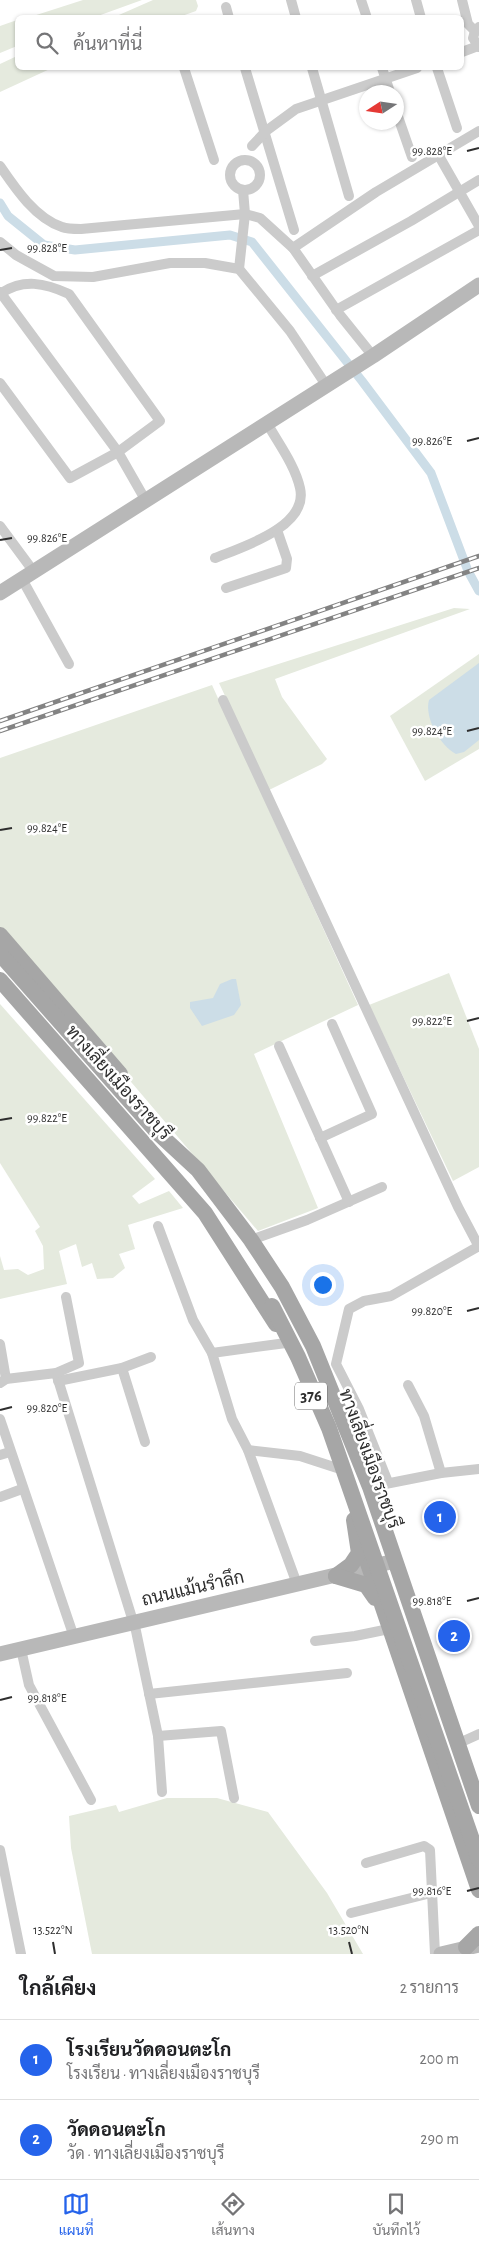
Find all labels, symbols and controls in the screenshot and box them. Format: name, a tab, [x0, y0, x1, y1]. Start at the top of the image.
search box	[15, 15, 464, 70]
icon: search	[33, 29, 61, 57]
text: ค้นหาที่นี่	[73, 35, 142, 54]
north arrow	[359, 85, 404, 130]
text: 99.828°E	[412, 145, 452, 157]
text: 99.828°E	[27, 242, 67, 254]
text: 99.826°E	[412, 435, 452, 447]
text: 99.826°E	[27, 532, 67, 544]
text: 99.824°E	[412, 725, 452, 737]
text: 99.824°E	[27, 822, 67, 834]
text: 99.822°E	[412, 1015, 452, 1027]
street label: ทางเลี่ยงเมืองราชบุรี	[61, 1017, 180, 1145]
text: 99.822°E	[27, 1112, 67, 1124]
your location	[310, 1272, 336, 1298]
text: 99.820°E	[412, 1305, 453, 1317]
road number: 376	[295, 1382, 327, 1410]
street label: ทางเลี่ยงเมืองราชบุรี	[333, 1384, 410, 1532]
text: 99.820°E	[27, 1402, 68, 1414]
pin: 1	[424, 1498, 456, 1536]
street label: ถนนแม้นรำลึก	[139, 1565, 246, 1610]
text: 99.818°E	[413, 1595, 452, 1607]
pin: 2	[438, 1617, 470, 1655]
text: 99.818°E	[28, 1692, 67, 1704]
text: 99.816°E	[413, 1885, 452, 1897]
text: 13.522°N	[33, 1924, 73, 1936]
text: 13.520°N	[329, 1924, 369, 1936]
text: ใกล้เคียง	[20, 1978, 96, 1999]
text: 2 รายการ	[400, 1980, 459, 1996]
text: โรงเรียนวัดดอนตะโก	[67, 2041, 231, 2060]
text: 1	[33, 2051, 39, 2067]
text: 200 m	[419, 2051, 459, 2067]
text: โรงเรียน · ทางเลี่ยงเมืองราชบุรี	[67, 2066, 260, 2082]
text: วัดดอนตะโก	[67, 2121, 166, 2140]
text: 2	[32, 2131, 40, 2147]
text: 290 m	[420, 2131, 459, 2147]
text: วัด · ทางเลี่ยงเมืองราชบุรี	[67, 2146, 225, 2162]
tab: แผนที่	[59, 2190, 94, 2240]
tab: เส้นทาง	[211, 2190, 255, 2240]
tab: บันทึกไว้	[372, 2190, 420, 2240]

